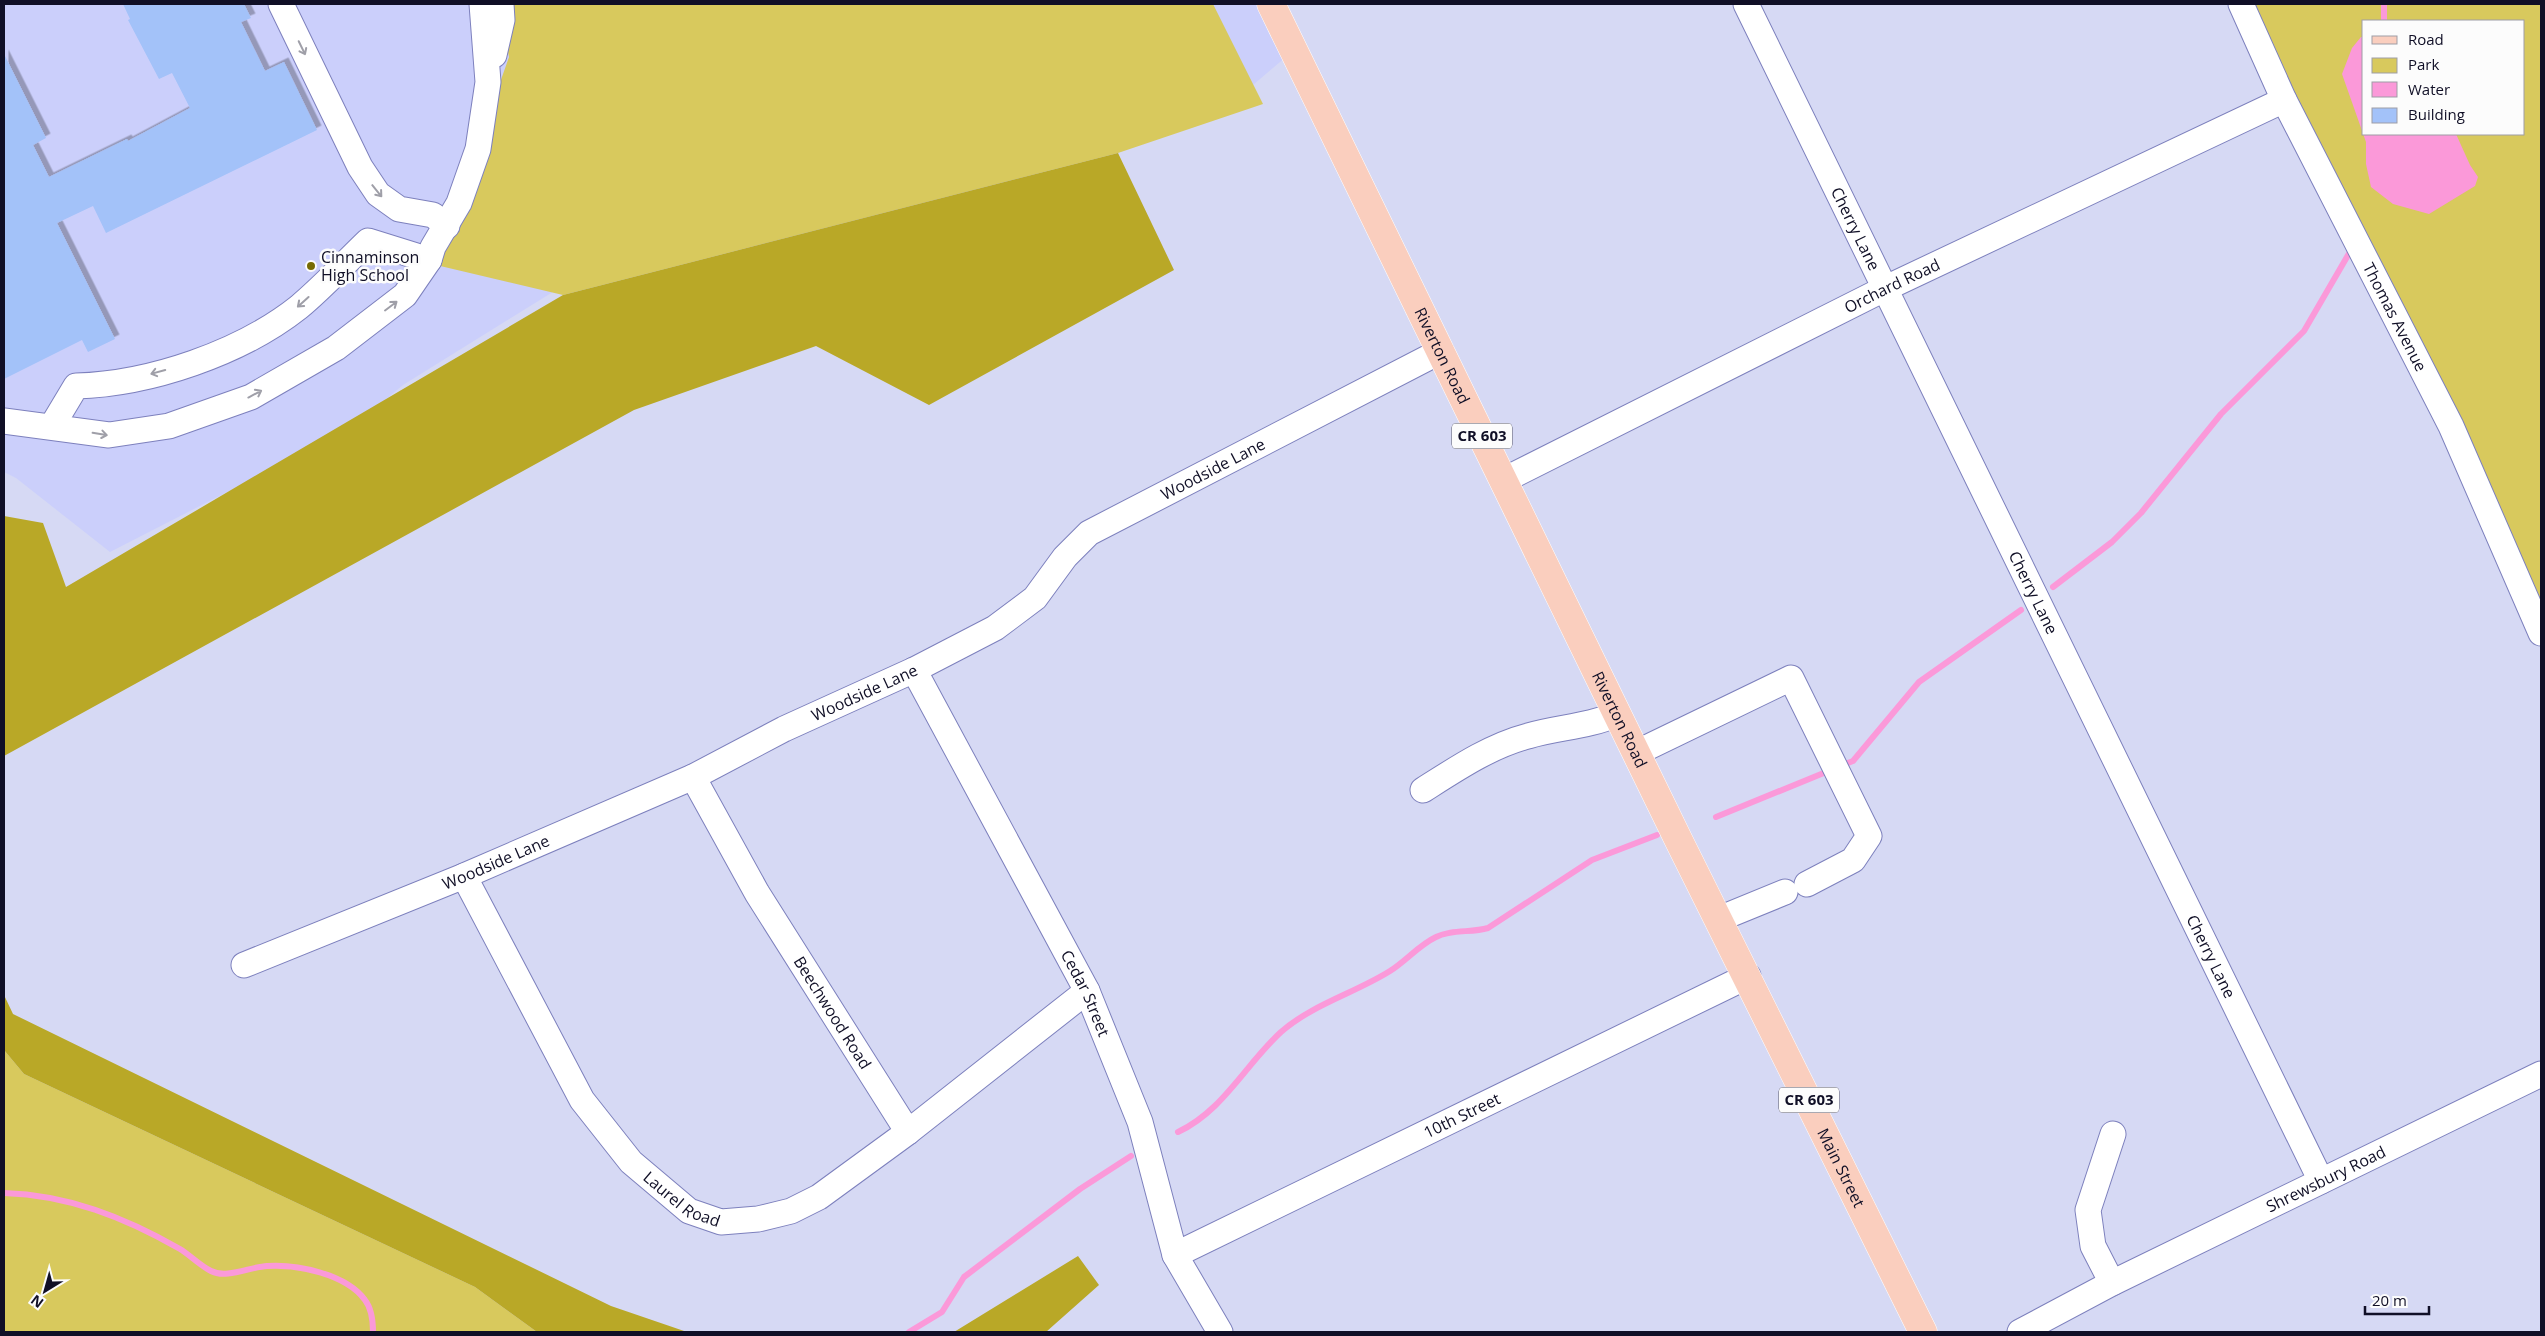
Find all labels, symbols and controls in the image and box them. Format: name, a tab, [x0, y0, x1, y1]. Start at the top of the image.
legend	[2362, 20, 2525, 135]
text: Road	[2408, 29, 2444, 49]
one-way arrow	[298, 40, 308, 55]
text: Park	[2408, 54, 2439, 74]
text: Water	[2408, 79, 2450, 99]
text: Building	[2408, 104, 2465, 124]
street label: Cherry Lane	[1826, 183, 1885, 274]
one-way arrow	[372, 185, 383, 198]
place label: Cinnaminson High School	[321, 246, 419, 286]
street label: Orchard Road	[1840, 253, 1944, 318]
street label: Thomas Avenue	[2358, 259, 2432, 375]
marker: Cinnaminson High School	[305, 260, 317, 272]
one-way arrow	[296, 297, 309, 308]
one-way arrow	[384, 301, 398, 311]
street label: Riverton Road	[1409, 303, 1475, 407]
one-way arrow	[150, 368, 166, 377]
one-way arrow	[248, 389, 263, 399]
road number: CR 603	[1452, 424, 1512, 448]
one-way arrow	[91, 429, 107, 439]
street label: Woodside Lane	[1157, 433, 1269, 505]
street label: Cherry Lane	[2004, 547, 2063, 638]
street label: Woodside Lane	[808, 659, 921, 726]
street label: Riverton Road	[1587, 668, 1653, 772]
street label: Woodside Lane	[439, 829, 553, 895]
street label: Cherry Lane	[2182, 911, 2241, 1002]
street label: Cedar Street	[1056, 946, 1115, 1040]
street label: Beechwood Road	[789, 952, 876, 1073]
street label: 10th Street	[1420, 1087, 1504, 1143]
road number: CR 603	[1779, 1088, 1839, 1112]
street label: Main Street	[1812, 1124, 1870, 1211]
street label: Shrewsbury Road	[2262, 1140, 2389, 1217]
street label: Laurel Road	[639, 1166, 723, 1232]
north arrow	[20, 1266, 70, 1316]
scale bar	[2365, 1284, 2429, 1316]
text: 20 m	[2372, 1290, 2407, 1310]
text: N	[27, 1291, 47, 1313]

